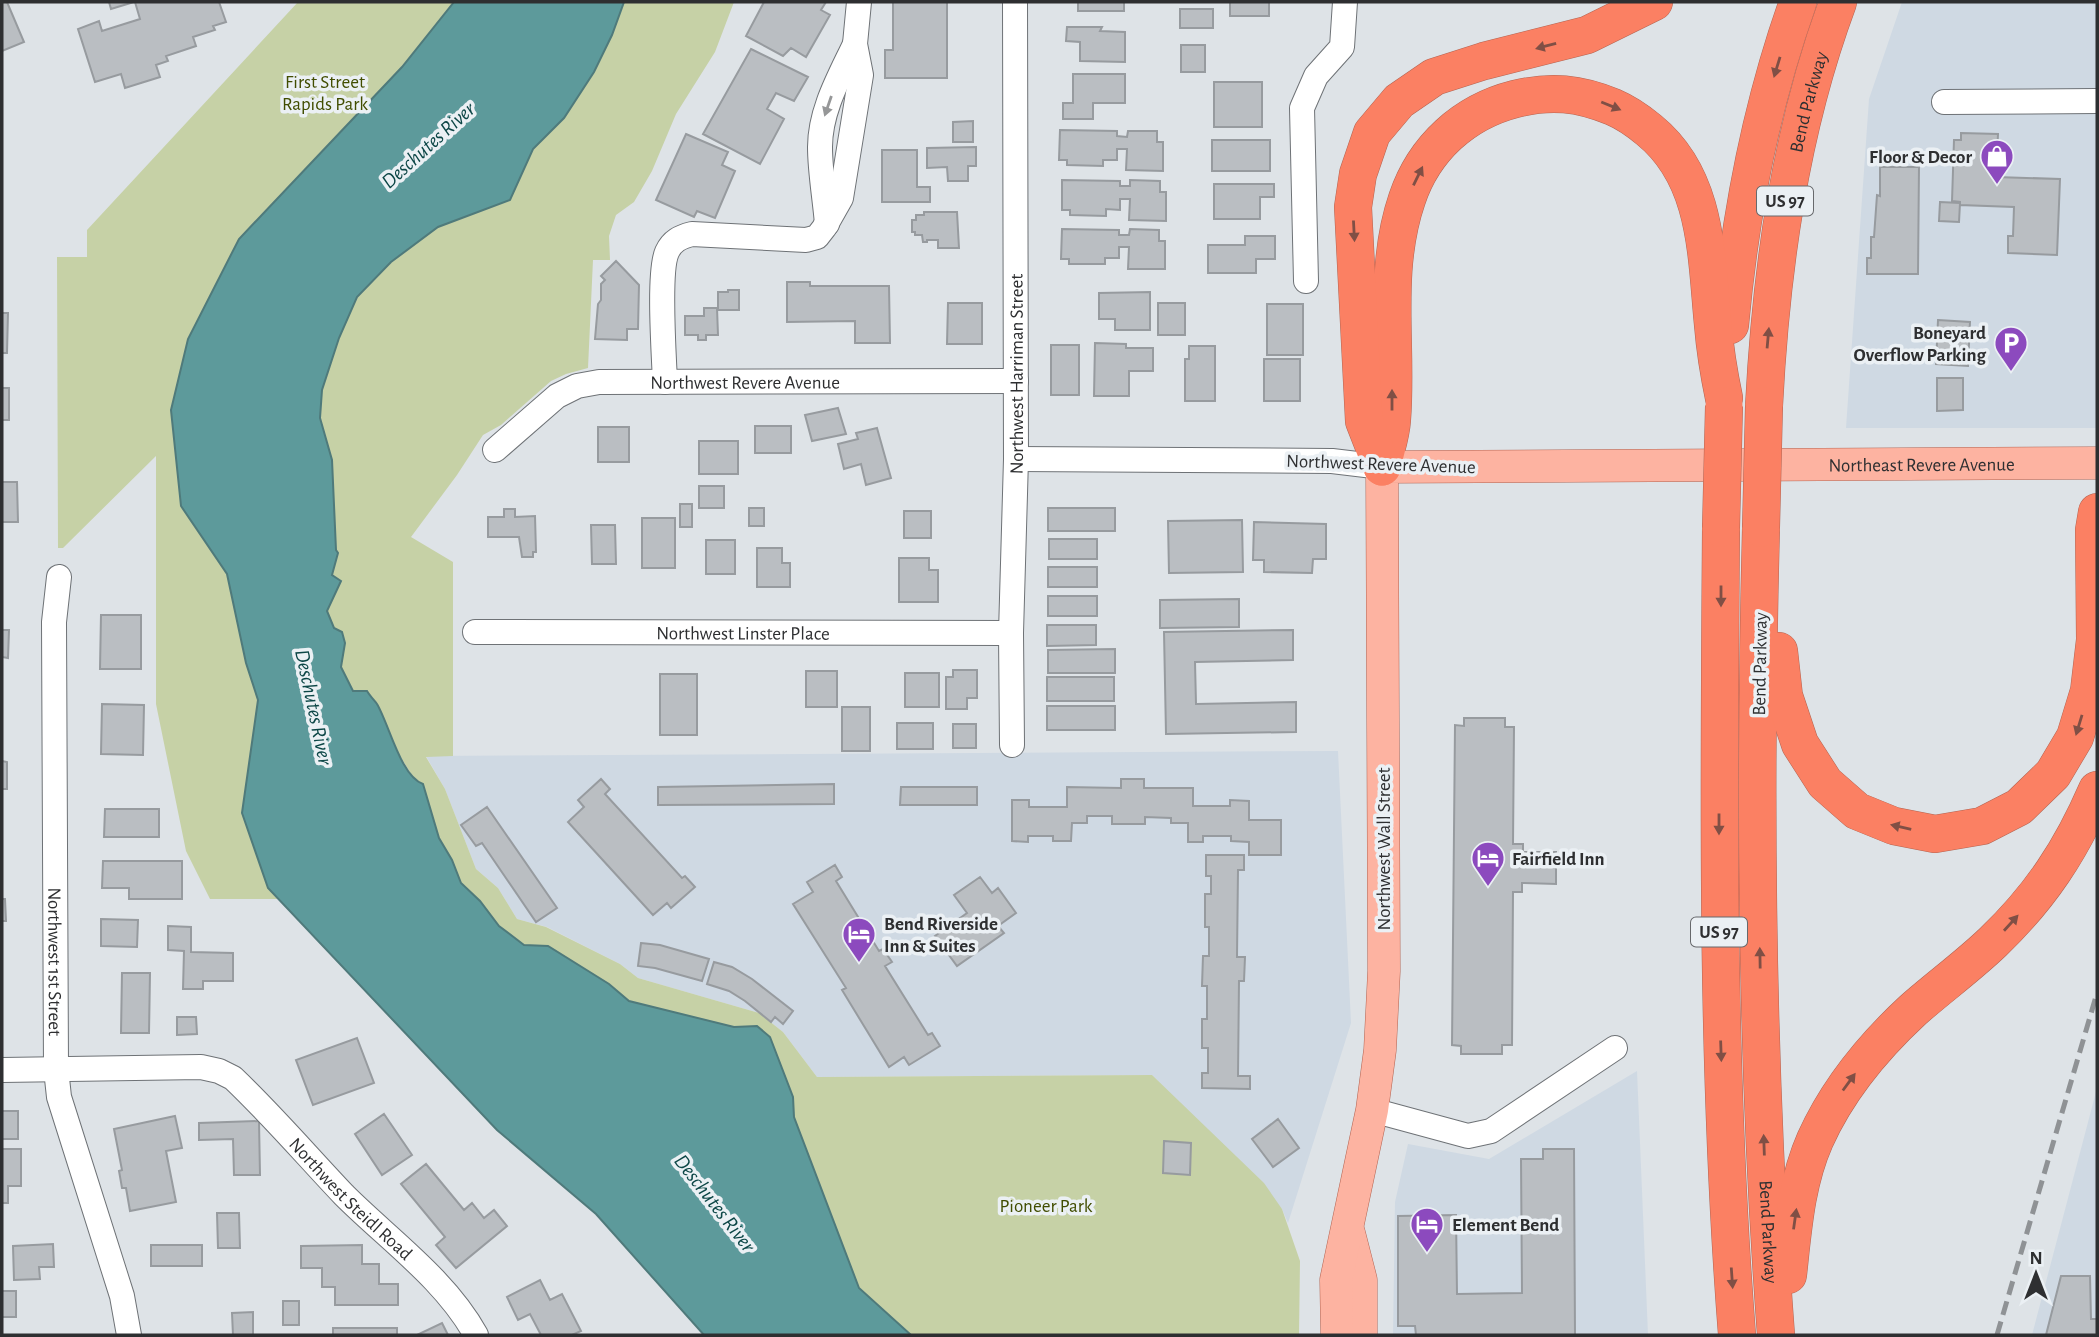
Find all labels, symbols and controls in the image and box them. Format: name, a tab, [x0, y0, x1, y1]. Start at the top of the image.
one-way arrow	[1535, 41, 1557, 52]
street label: Bend Parkway	[1787, 49, 1832, 154]
one-way arrow	[1771, 56, 1781, 77]
park label: First Street Rapids Park	[282, 73, 368, 114]
one-way arrow	[822, 96, 833, 117]
water label: Deschutes River	[378, 97, 480, 192]
one-way arrow	[1601, 100, 1621, 112]
shop icon: Floor & Decor	[1978, 137, 2016, 186]
place label: Floor & Decor	[1869, 148, 1972, 167]
one-way arrow	[1413, 166, 1424, 186]
road number: US 97	[1757, 186, 1813, 216]
one-way arrow	[1349, 220, 1360, 242]
street label: Northwest Harriman Street	[1008, 274, 1027, 475]
place label: Boneyard Overflow Parking	[1853, 324, 1986, 365]
parking icon: Boneyard Overflow Parking	[1992, 324, 2030, 373]
one-way arrow	[1763, 327, 1774, 349]
street label: Northwest Revere Avenue	[650, 373, 840, 393]
one-way arrow	[1386, 389, 1398, 411]
street label: Northwest Revere Avenue	[1286, 452, 1476, 477]
street label: Northeast Revere Avenue	[1828, 455, 2015, 476]
one-way arrow	[1715, 585, 1726, 607]
street label: Bend Parkway	[1750, 612, 1771, 716]
street label: Northwest Linster Place	[656, 624, 830, 644]
water label: Deschutes River	[291, 647, 336, 768]
one-way arrow	[2073, 714, 2083, 735]
street label: Northwest Wall Street	[1375, 768, 1394, 930]
one-way arrow	[1713, 813, 1725, 835]
one-way arrow	[1890, 821, 1912, 832]
hotel icon: Fairfield Inn	[1469, 839, 1507, 888]
place label: Fairfield Inn	[1512, 850, 1605, 869]
street label: Northwest 1st Street	[44, 887, 64, 1036]
hotel icon: Bend Riverside Inn & Suites	[840, 915, 878, 964]
place label: Bend Riverside Inn & Suites	[884, 915, 998, 956]
one-way arrow	[2002, 915, 2018, 932]
road number: US 97	[1691, 917, 1747, 946]
one-way arrow	[1754, 947, 1766, 969]
one-way arrow	[1716, 1040, 1727, 1062]
one-way arrow	[1842, 1073, 1856, 1091]
one-way arrow	[1759, 1134, 1770, 1156]
street label: Northwest Steidl Road	[285, 1135, 416, 1264]
water label: Deschutes River	[670, 1151, 760, 1257]
street label: Bend Parkway	[1755, 1180, 1780, 1284]
park label: Pioneer Park	[999, 1197, 1093, 1216]
hotel icon: Element Bend	[1408, 1205, 1446, 1254]
one-way arrow	[1789, 1208, 1800, 1230]
place label: Element Bend	[1452, 1216, 1559, 1235]
north arrow	[2001, 1239, 2071, 1309]
text: N	[2029, 1249, 2043, 1268]
one-way arrow	[1727, 1267, 1738, 1289]

